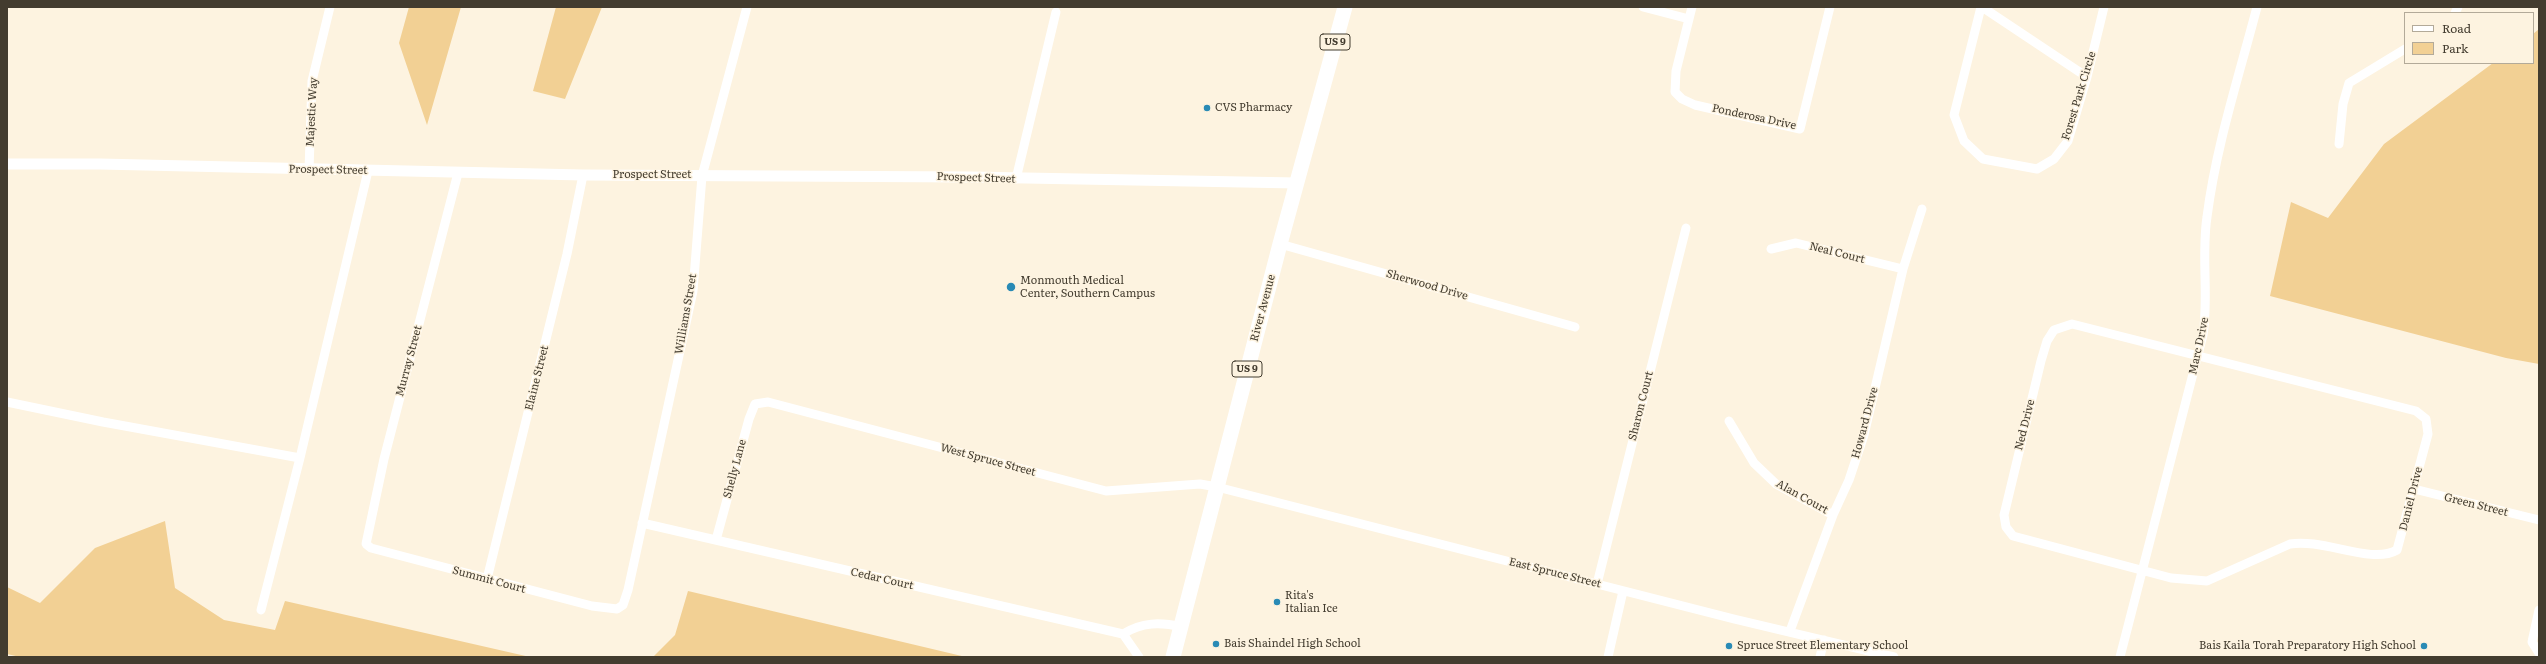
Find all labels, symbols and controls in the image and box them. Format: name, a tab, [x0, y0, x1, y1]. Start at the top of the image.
legend	[2404, 12, 2534, 64]
text: Road	[2442, 19, 2471, 37]
road number: US 9	[1320, 34, 1350, 50]
text: Park	[2442, 39, 2468, 57]
street label: Forest Park Circle	[2059, 50, 2099, 142]
street label: Majestic Way	[304, 77, 320, 147]
place label: CVS Pharmacy	[1215, 101, 1292, 115]
street label: Ponderosa Drive	[1711, 102, 1797, 132]
marker: CVS Pharmacy	[1202, 103, 1212, 113]
street label: Prospect Street	[288, 163, 368, 177]
street label: Prospect Street	[612, 168, 692, 182]
street label: Prospect Street	[936, 170, 1016, 186]
street label: Neal Court	[1808, 240, 1866, 266]
street label: Sherwood Drive	[1385, 267, 1469, 303]
street label: Williams Street	[672, 273, 700, 355]
street label: River Avenue	[1248, 273, 1278, 343]
place label: Monmouth Medical Center, Southern Campus	[1020, 274, 1155, 300]
marker: Monmouth Medical Center, Southern Campus	[1005, 281, 1017, 293]
street label: Marc Drive	[2186, 316, 2212, 376]
street label: Murray Street	[393, 324, 425, 398]
street label: Elaine Street	[523, 344, 551, 412]
road number: US 9	[1232, 361, 1262, 377]
street label: Sharon Court	[1626, 370, 1656, 442]
street label: Howard Drive	[1849, 386, 1881, 460]
street label: Ned Drive	[2012, 398, 2038, 452]
street label: Shelly Lane	[721, 438, 749, 500]
street label: West Spruce Street	[939, 441, 1037, 479]
street label: Daniel Drive	[2397, 466, 2425, 532]
street label: Alan Court	[1774, 477, 1830, 517]
street label: Green Street	[2443, 491, 2509, 519]
street label: East Spruce Street	[1508, 555, 1602, 591]
street label: Summit Court	[451, 564, 527, 596]
street label: Cedar Court	[849, 565, 915, 593]
place label: Rita's Italian Ice	[1285, 589, 1338, 615]
marker: Rita's Italian Ice	[1272, 597, 1282, 607]
place label: Bais Shaindel High School	[1224, 637, 1361, 651]
marker: Bais Shaindel High School	[1211, 639, 1221, 649]
place label: Spruce Street Elementary School	[1737, 639, 1908, 653]
place label: Bais Kaila Torah Preparatory High School	[2199, 639, 2416, 653]
marker: Spruce Street Elementary School	[1724, 641, 1734, 651]
marker: Bais Kaila Torah Preparatory High School	[2419, 641, 2429, 651]

